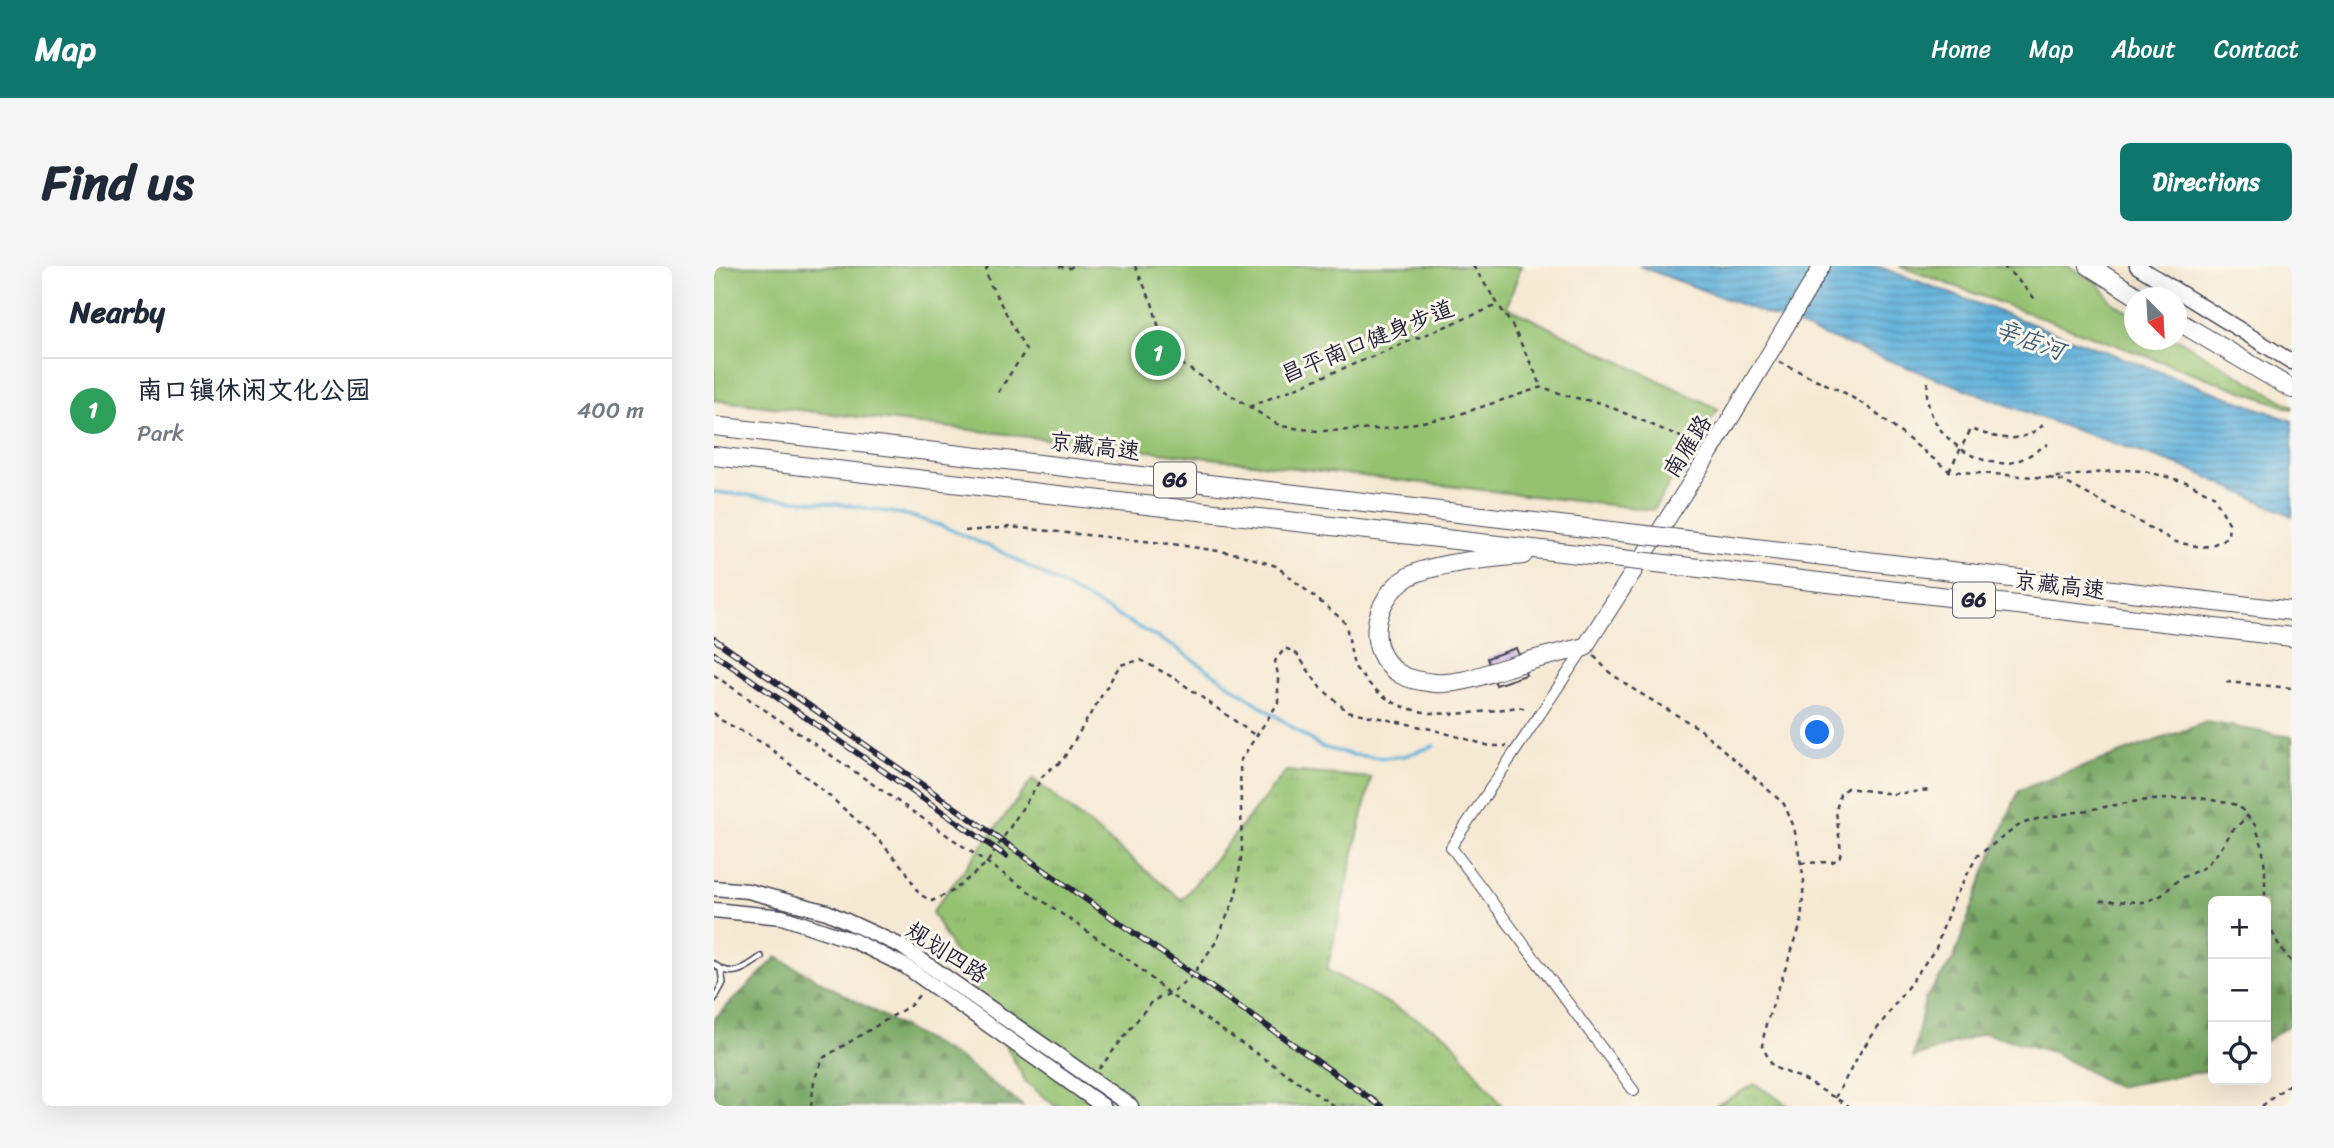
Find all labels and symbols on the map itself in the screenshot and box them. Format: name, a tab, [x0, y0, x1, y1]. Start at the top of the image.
north arrow	[2124, 287, 2187, 350]
street label: 昌平南口健身步道	[1274, 288, 1460, 395]
water label: 辛店河	[1989, 308, 2075, 373]
pin: 1	[1135, 327, 1181, 379]
street label: 南雁路	[1652, 406, 1723, 486]
street label: 京藏高速	[1047, 421, 1143, 472]
road number: G6	[1154, 462, 1196, 498]
street label: 京藏高速	[2012, 560, 2108, 611]
road number: G6	[1953, 582, 1995, 618]
your location	[1800, 715, 1834, 749]
street label: 规划四路	[897, 910, 996, 995]

